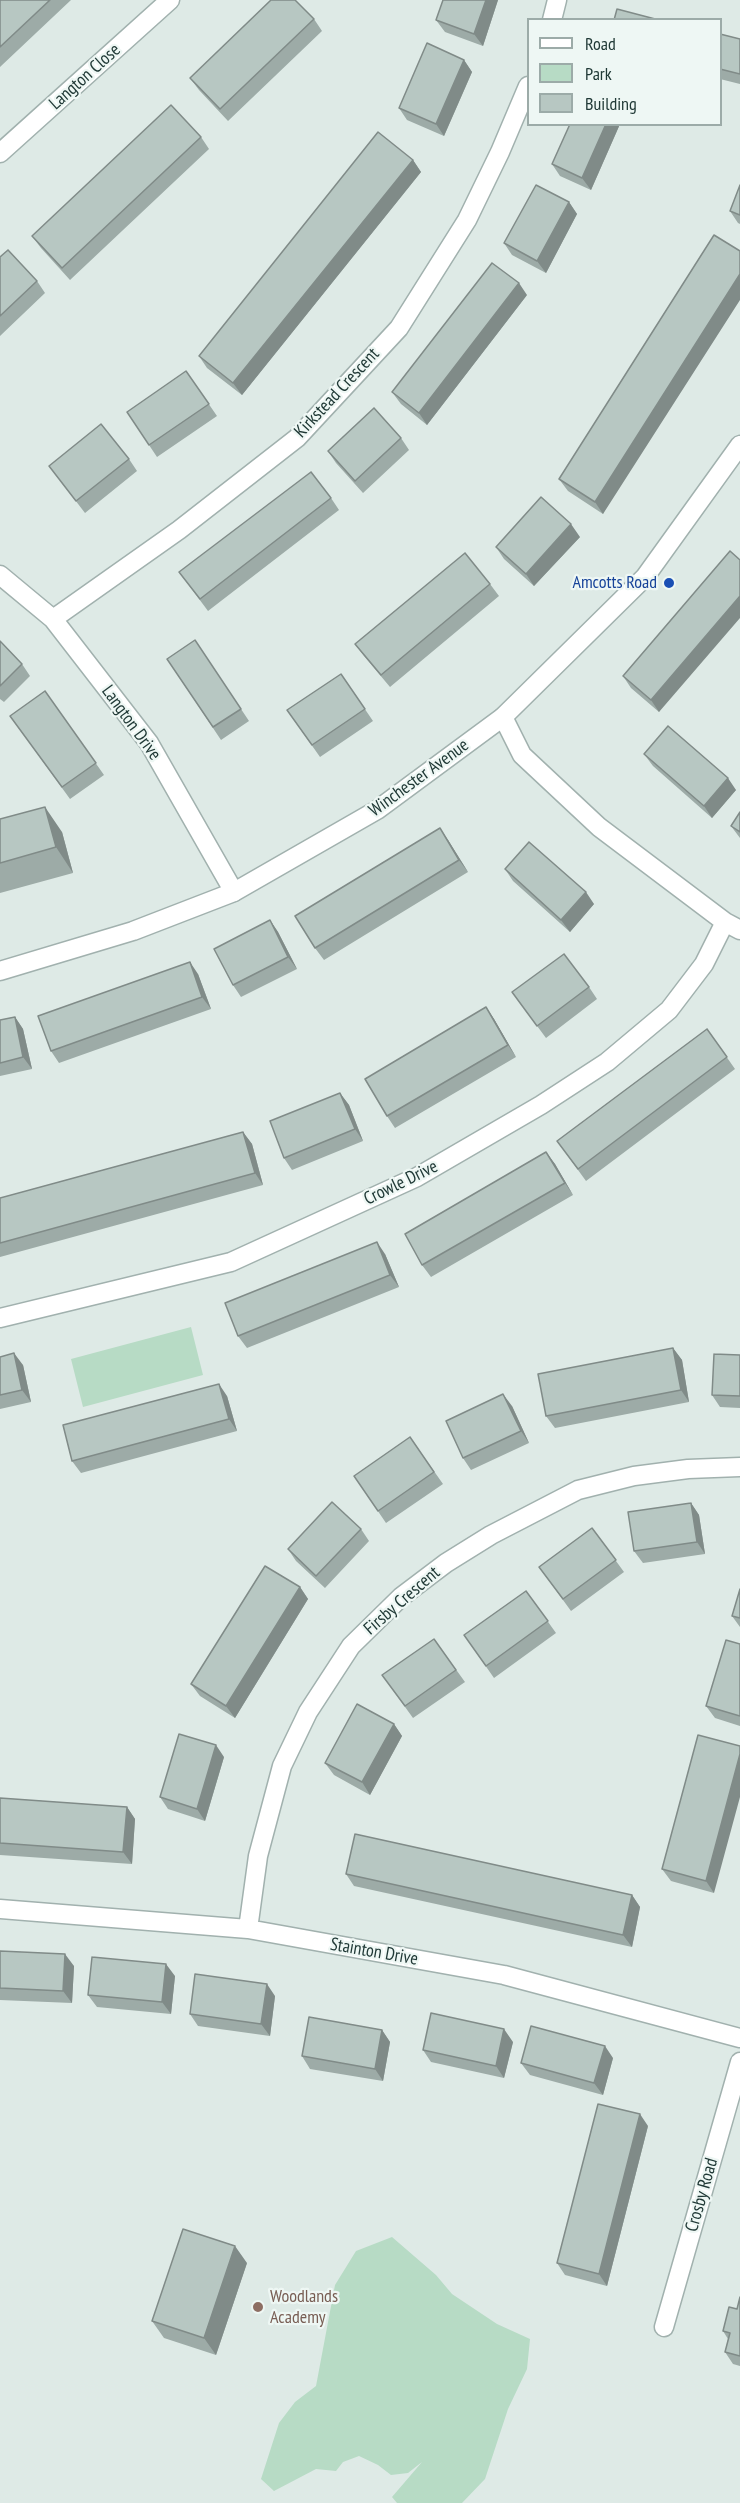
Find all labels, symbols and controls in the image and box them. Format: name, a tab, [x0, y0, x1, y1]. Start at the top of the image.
legend	[527, 18, 722, 126]
text: Road	[585, 32, 616, 55]
street label: Langton Close	[45, 39, 125, 115]
text: Park	[585, 62, 612, 85]
text: Building	[585, 92, 637, 115]
street label: Kirkstead Crescent	[290, 344, 384, 442]
place label: Amcotts Road	[572, 572, 657, 594]
marker: Amcotts Road	[662, 576, 676, 590]
street label: Langton Drive	[97, 681, 165, 765]
street label: Winchester Avenue	[365, 735, 473, 821]
street label: Crowle Drive	[361, 1156, 441, 1210]
street label: Firsby Crescent	[360, 1562, 444, 1640]
street label: Stainton Drive	[328, 1934, 420, 1970]
street label: Crosby Road	[681, 2156, 723, 2234]
place label: Woodlands Academy	[270, 2286, 338, 2328]
marker: Woodlands Academy	[251, 2300, 265, 2314]

